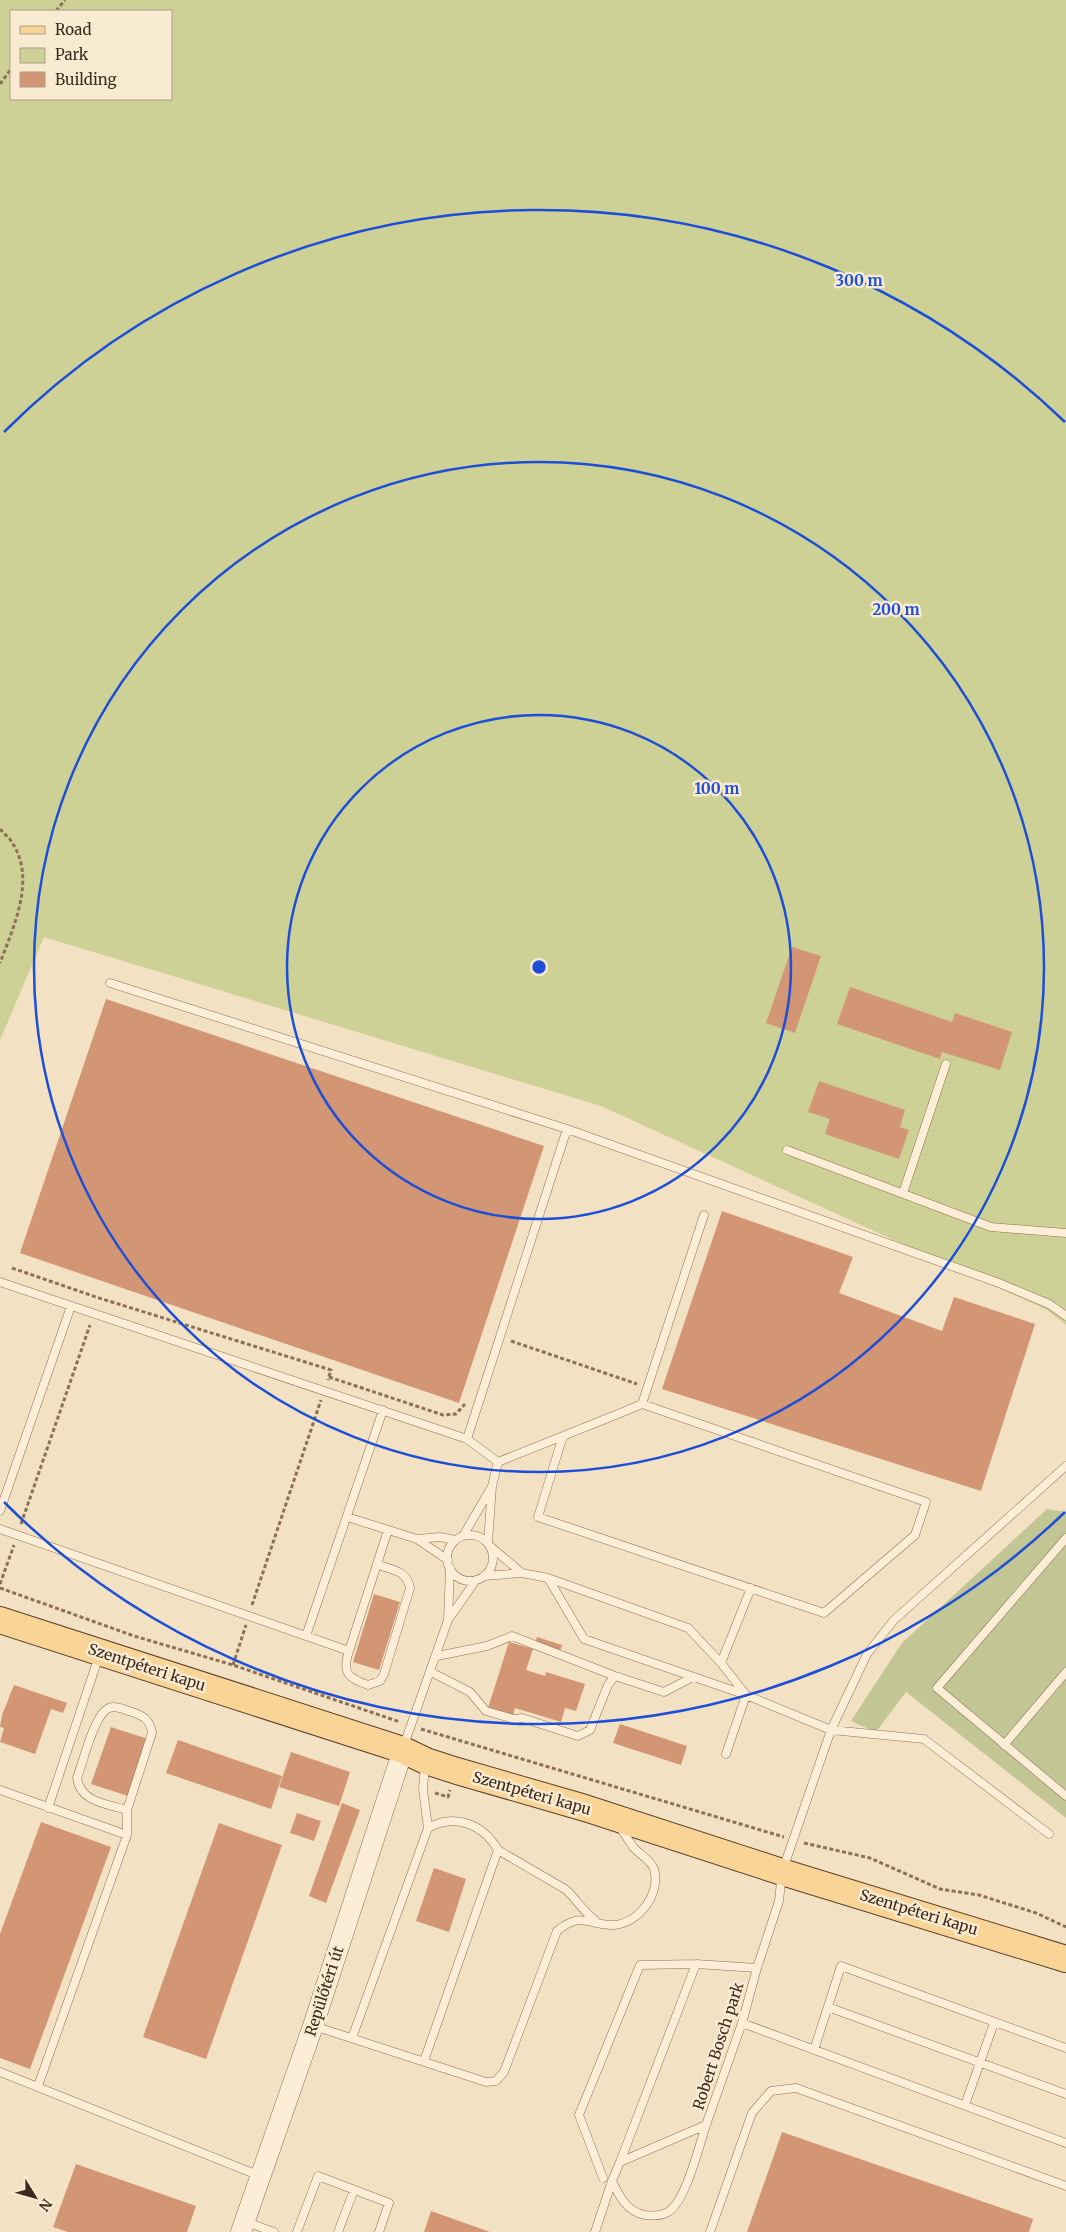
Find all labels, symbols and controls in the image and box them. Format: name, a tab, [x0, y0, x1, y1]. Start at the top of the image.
legend	[10, 10, 172, 100]
text: Road	[55, 20, 91, 39]
text: Park	[55, 45, 89, 64]
text: Building	[55, 70, 117, 89]
text: 300 m	[835, 271, 883, 290]
text: 200 m	[872, 600, 920, 619]
text: 100 m	[695, 779, 739, 798]
centre of rings	[530, 958, 548, 976]
street label: Szentpéteri kapu	[86, 1639, 208, 1695]
street label: Szentpéteri kapu	[471, 1767, 593, 1819]
street label: Szentpéteri kapu	[858, 1885, 980, 1939]
street label: Repülőtéri út	[300, 1943, 348, 2039]
street label: Robert Bosch park	[688, 1979, 748, 2112]
north arrow	[10, 2172, 60, 2222]
text: N	[35, 2195, 56, 2215]

